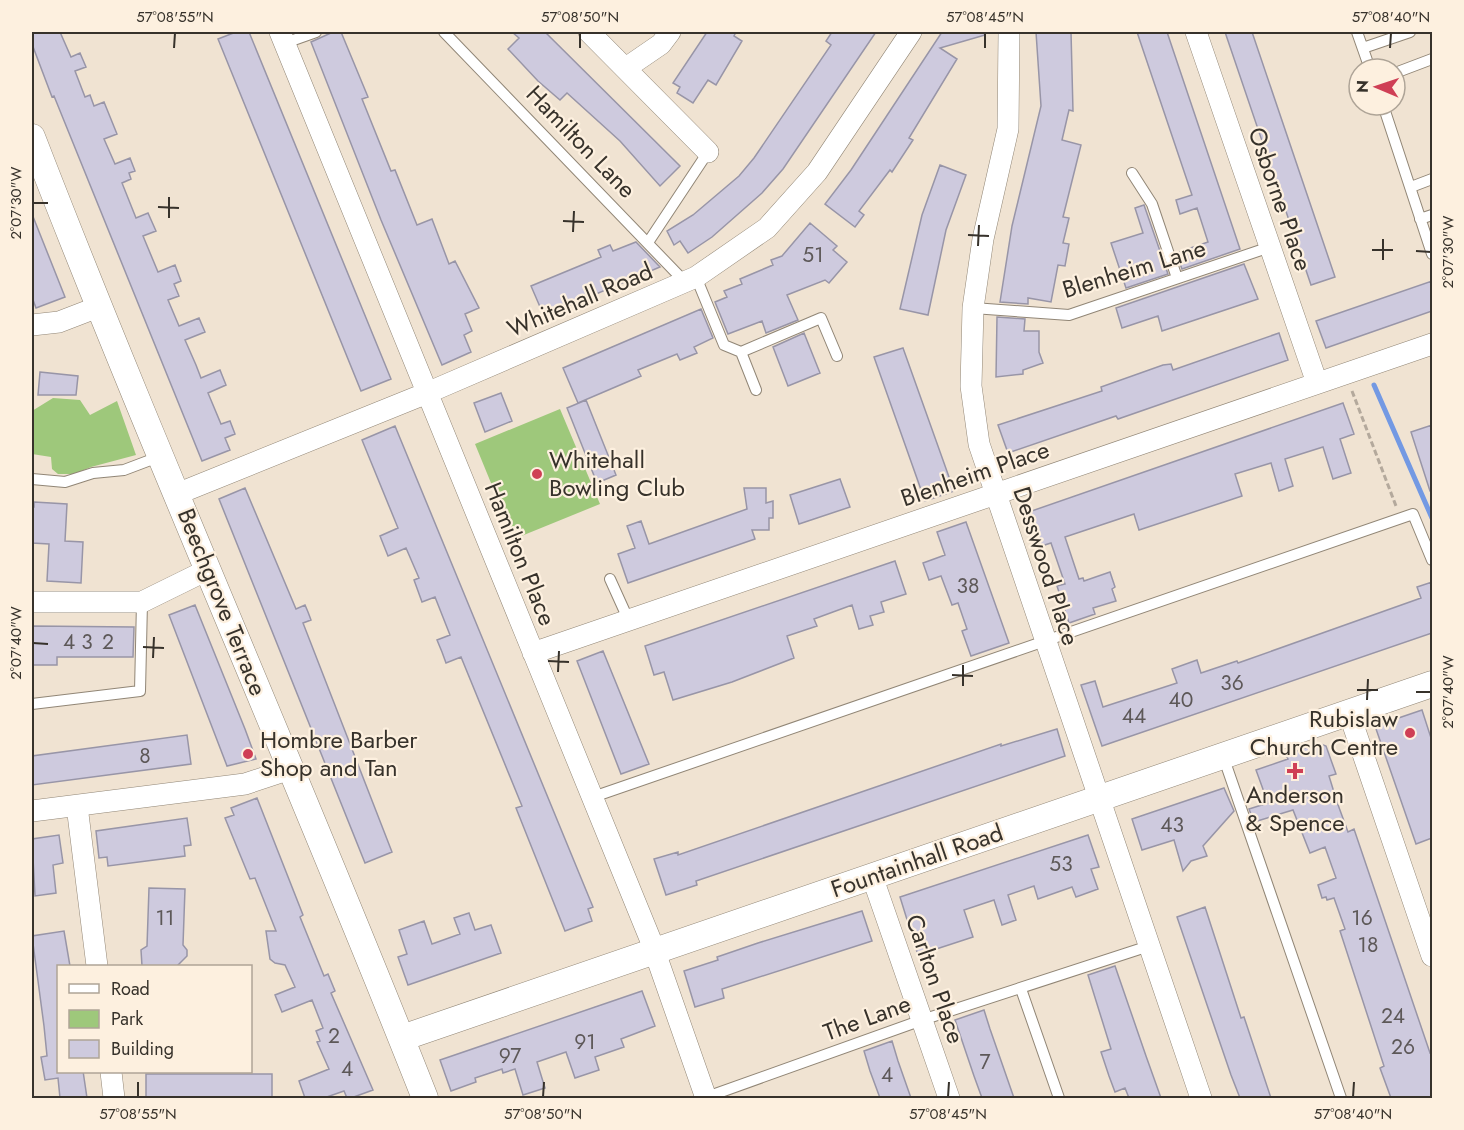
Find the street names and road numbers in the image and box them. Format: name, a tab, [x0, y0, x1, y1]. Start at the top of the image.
street label: Hamilton Lane	[518, 77, 644, 206]
street label: Osborne Place	[1240, 122, 1321, 275]
street label: Blenheim Lane	[1058, 230, 1210, 307]
street label: Whitehall Road	[502, 253, 658, 346]
street label: Blenheim Place	[896, 432, 1054, 515]
street label: Hamilton Place	[476, 477, 565, 631]
street label: Desswood Place	[1004, 482, 1089, 650]
street label: Beechgrove Terrace	[169, 503, 276, 701]
street label: Fountainhall Road	[826, 815, 1008, 906]
street label: Carlton Place	[897, 910, 974, 1048]
street label: The Lane	[818, 986, 915, 1049]

